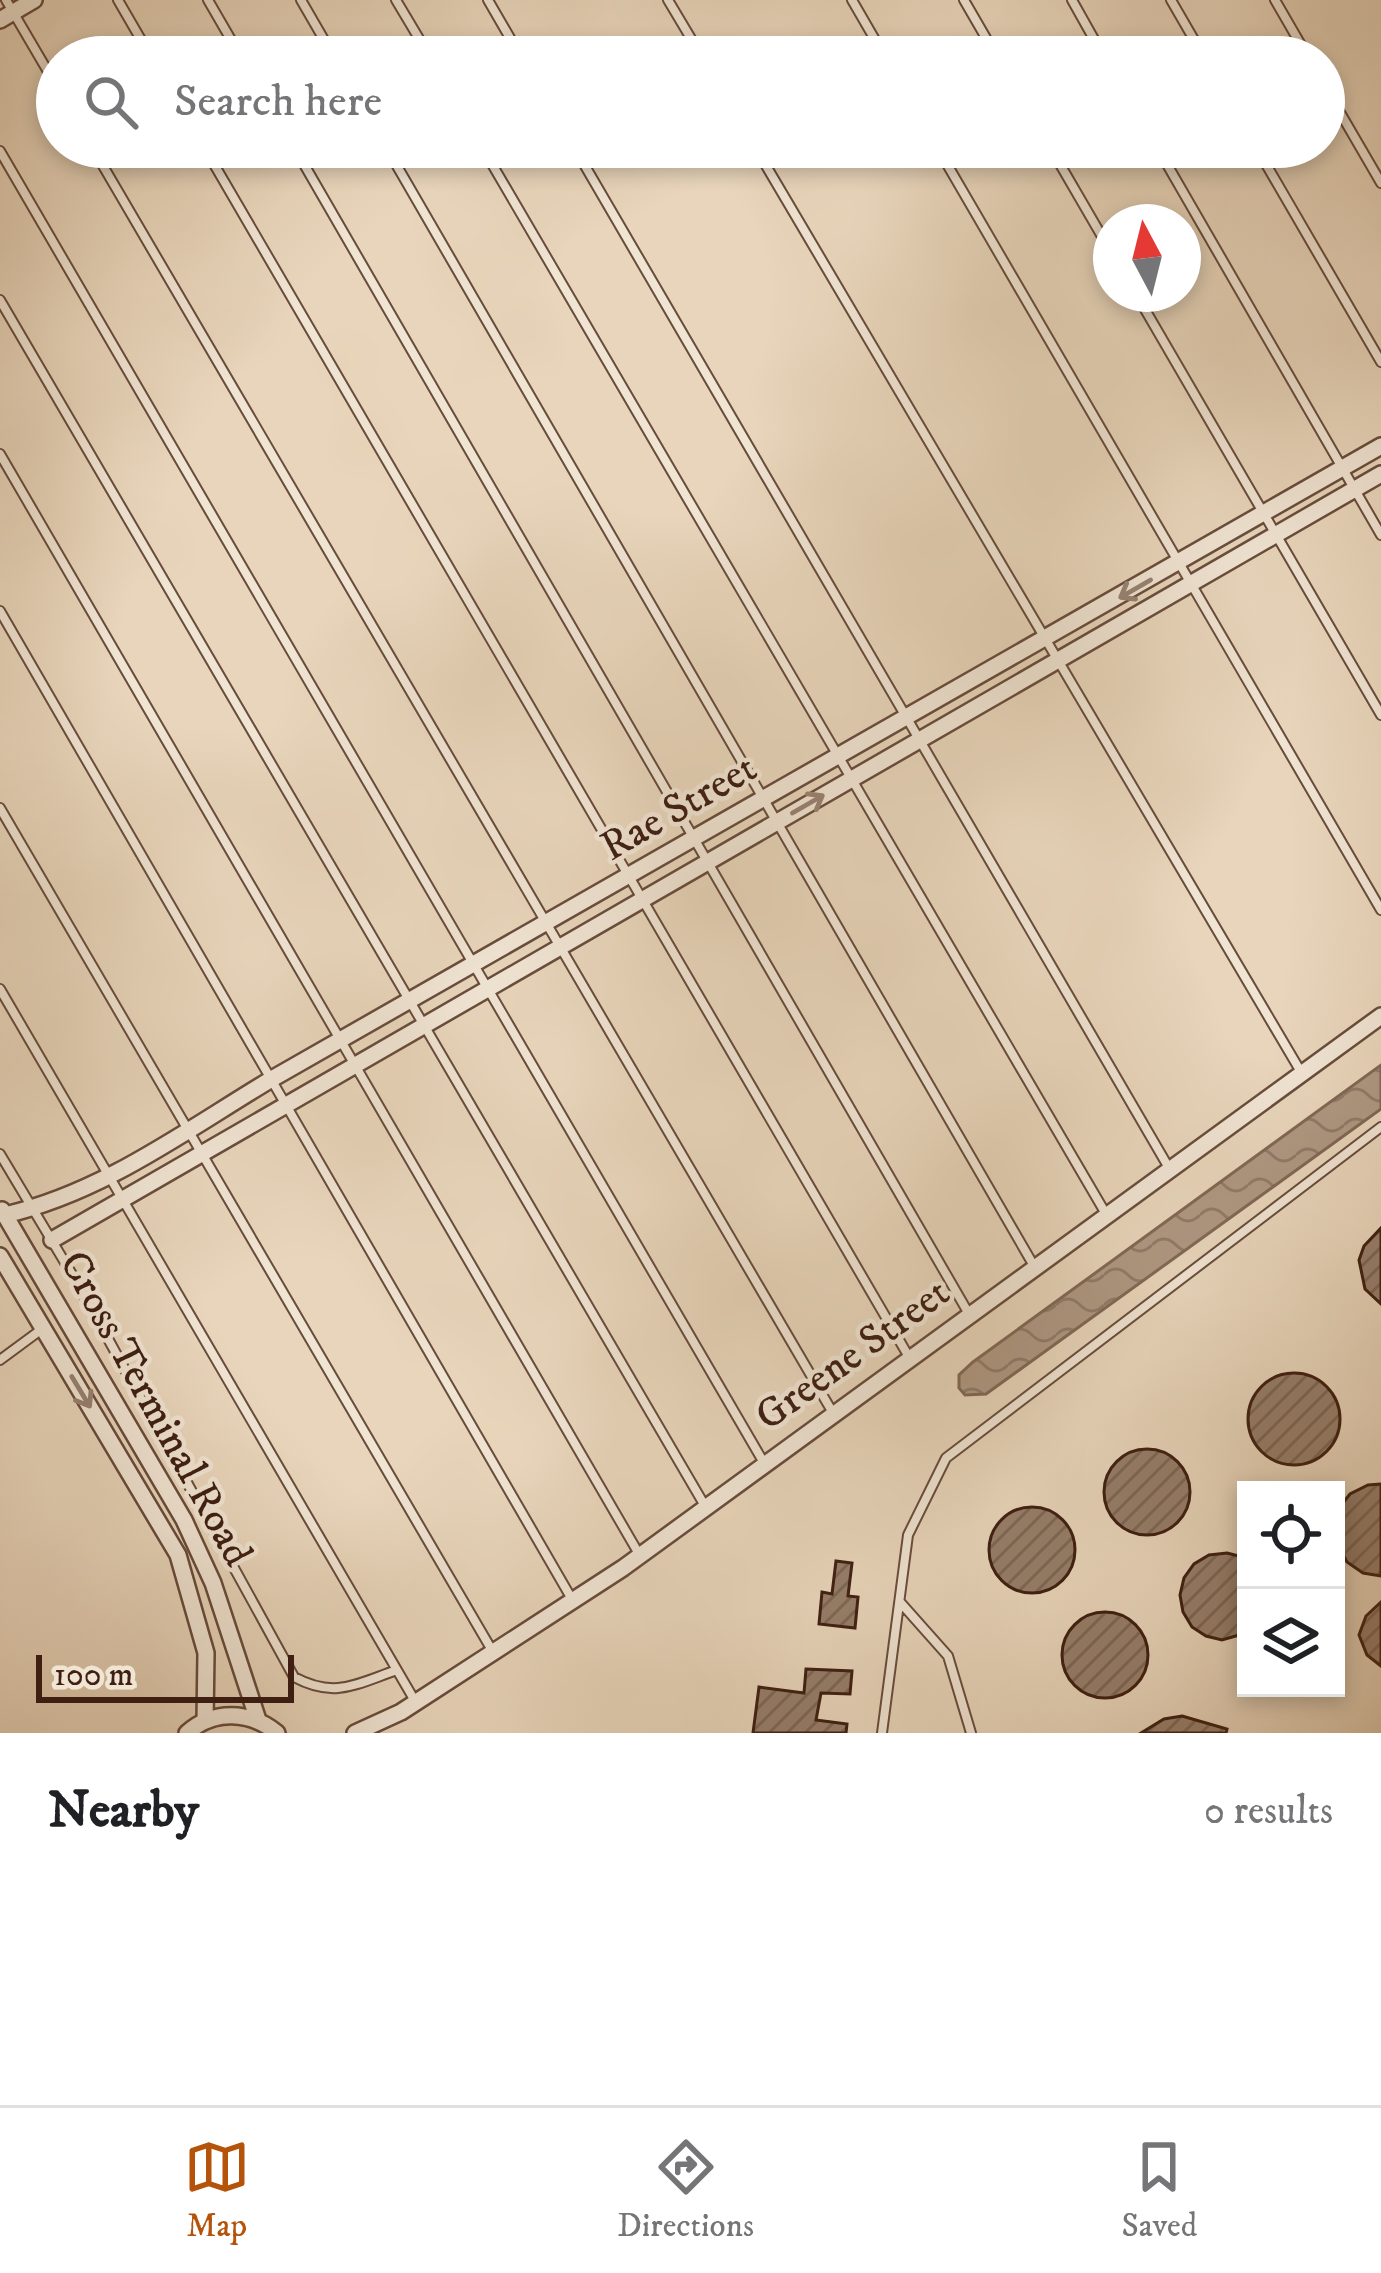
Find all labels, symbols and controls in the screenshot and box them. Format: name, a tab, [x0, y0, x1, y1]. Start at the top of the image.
search box	[36, 36, 1345, 168]
icon: search	[78, 69, 144, 135]
text: Search here	[174, 74, 382, 130]
north arrow	[1093, 204, 1201, 312]
one-way arrow	[1118, 577, 1153, 601]
street label: Rae Street	[592, 743, 766, 873]
one-way arrow	[790, 792, 825, 816]
street label: Cross Terminal Road	[47, 1242, 263, 1576]
street label: Greene Street	[746, 1267, 960, 1443]
one-way arrow	[69, 1374, 93, 1408]
map controls	[1237, 1481, 1345, 1697]
button: locate	[1237, 1481, 1345, 1589]
button: layers	[1237, 1589, 1345, 1697]
scale bar	[36, 1649, 294, 1702]
text: 100 m	[54, 1655, 133, 1696]
text: Nearby	[48, 1779, 199, 1843]
text: 0 results	[1204, 1787, 1333, 1836]
tab: Map	[184, 2134, 250, 2247]
tab: Directions	[617, 2134, 754, 2247]
tab: Saved	[1121, 2134, 1197, 2247]

